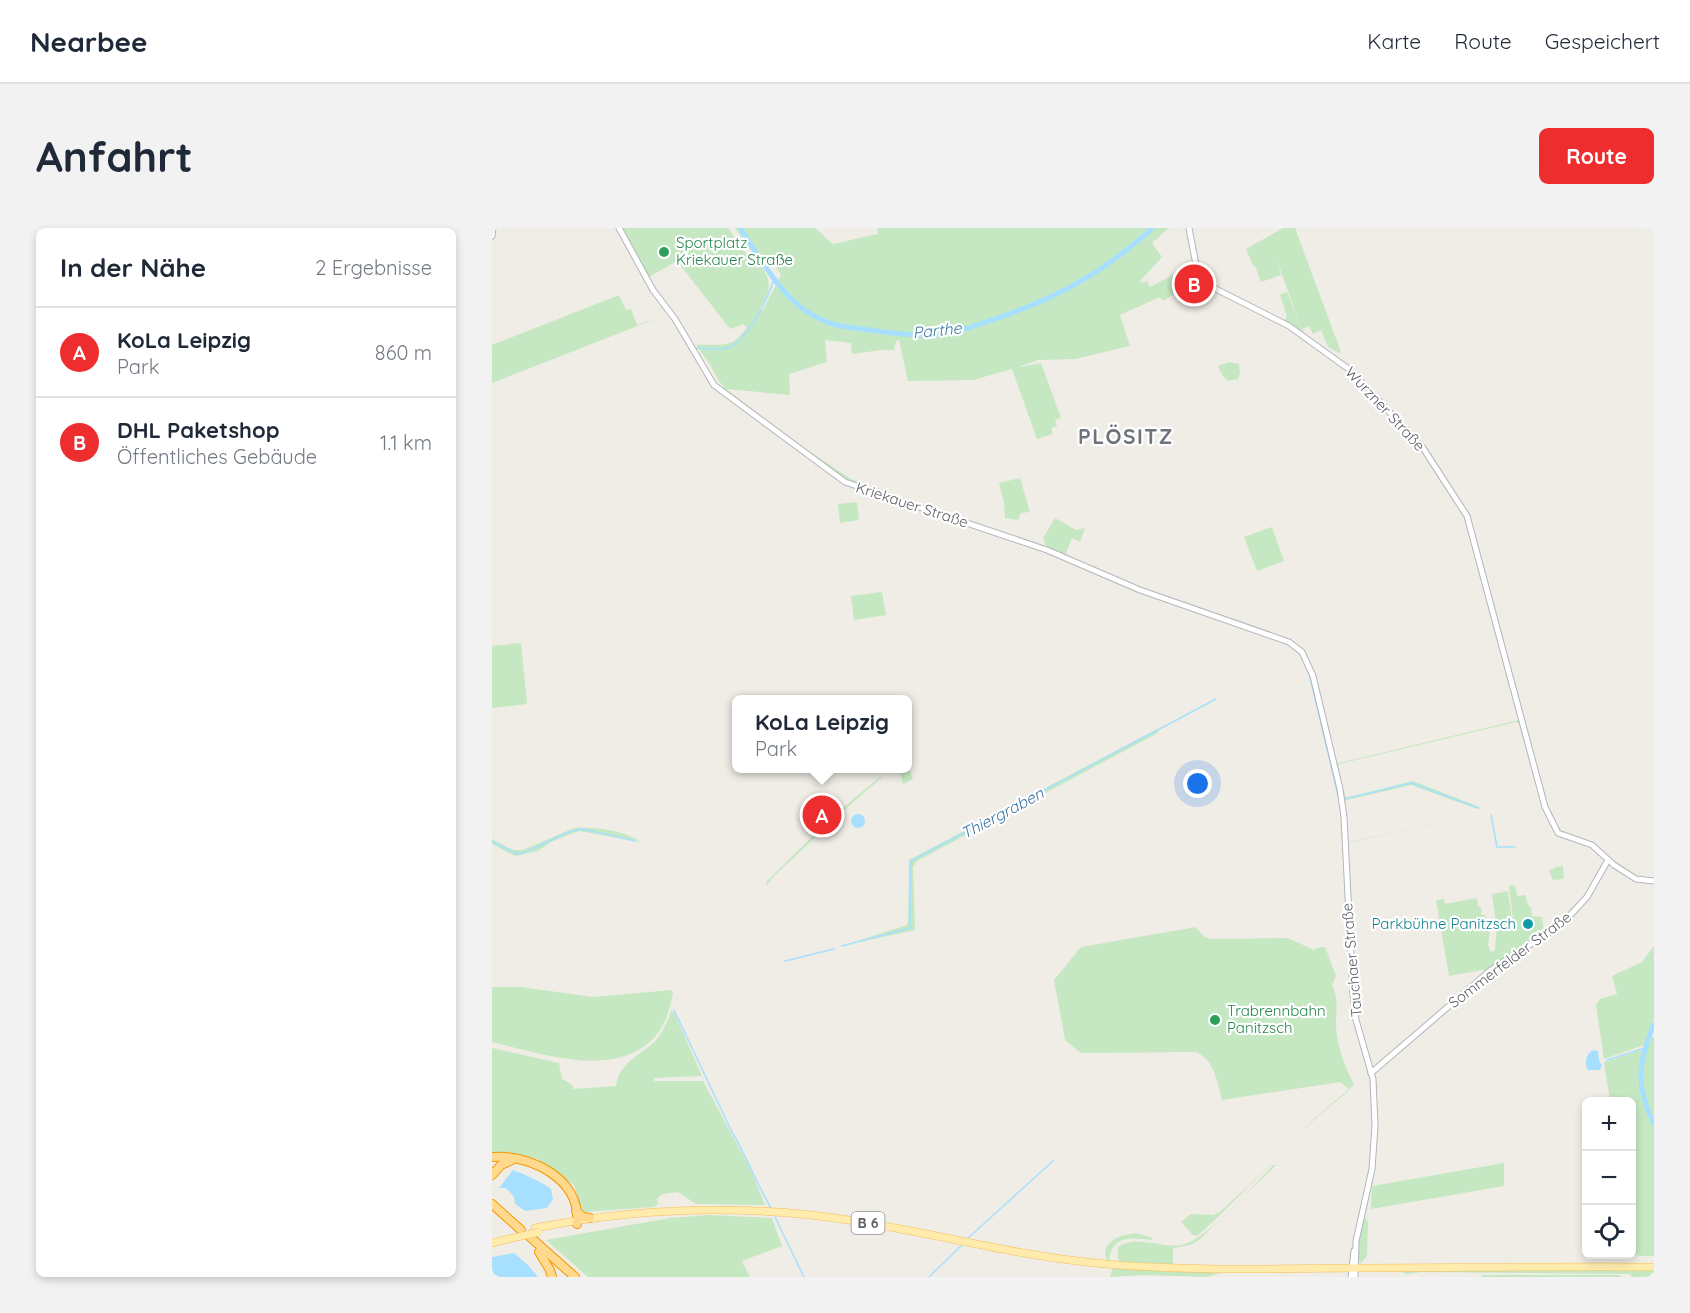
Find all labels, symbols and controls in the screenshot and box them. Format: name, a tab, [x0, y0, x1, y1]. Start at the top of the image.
text: Nearbee	[30, 24, 148, 59]
text: Karte	[1367, 28, 1421, 54]
text: Route	[1454, 28, 1512, 54]
text: Gespeichert	[1545, 28, 1660, 54]
button: Route	[1539, 128, 1654, 184]
text: Anfahrt	[36, 130, 193, 183]
place label: Sportplatz Kriekauer Straße	[676, 233, 793, 269]
marker: Sportplatz Kriekauer Straße	[657, 245, 671, 259]
text: In der Nähe	[60, 251, 206, 284]
text: 2 Ergebnisse	[315, 255, 432, 280]
pin: B	[1174, 262, 1214, 306]
water label: Parthe	[912, 317, 963, 342]
text: KoLa Leipzig	[117, 326, 251, 354]
text: A	[73, 340, 86, 365]
text: 860 m	[375, 340, 432, 365]
text: Park	[117, 354, 159, 379]
street label: Wurzner Straße	[1341, 362, 1429, 455]
text: DHL Paketshop	[117, 416, 280, 444]
district label: PLÖSITZ	[1078, 423, 1174, 449]
text: B	[73, 430, 86, 455]
text: 1.1 km	[380, 430, 432, 455]
text: Öffentliches Gebäude	[117, 444, 317, 469]
street label: Kriekauer Straße	[854, 477, 971, 532]
popup	[732, 695, 912, 773]
text: KoLa Leipzig	[755, 708, 889, 736]
text: Park	[755, 736, 797, 761]
your location	[1183, 769, 1212, 798]
water label: Thiergraben	[957, 783, 1047, 843]
pin: A	[802, 792, 842, 838]
street label: Tauchaer Straße	[1337, 902, 1366, 1018]
street label: Sommerfelder Straße	[1445, 907, 1575, 1012]
place label: Parkbühne Panitzsch	[1372, 914, 1516, 933]
marker: Parkbühne Panitzsch	[1521, 917, 1535, 931]
place label: Trabrennbahn Panitzsch	[1227, 1001, 1326, 1037]
marker: Trabrennbahn Panitzsch	[1208, 1013, 1222, 1027]
map controls	[1582, 1097, 1636, 1259]
button: +	[1582, 1097, 1636, 1151]
button: −	[1582, 1151, 1636, 1205]
button: locate	[1582, 1205, 1636, 1259]
road number: B 6	[852, 1212, 884, 1234]

